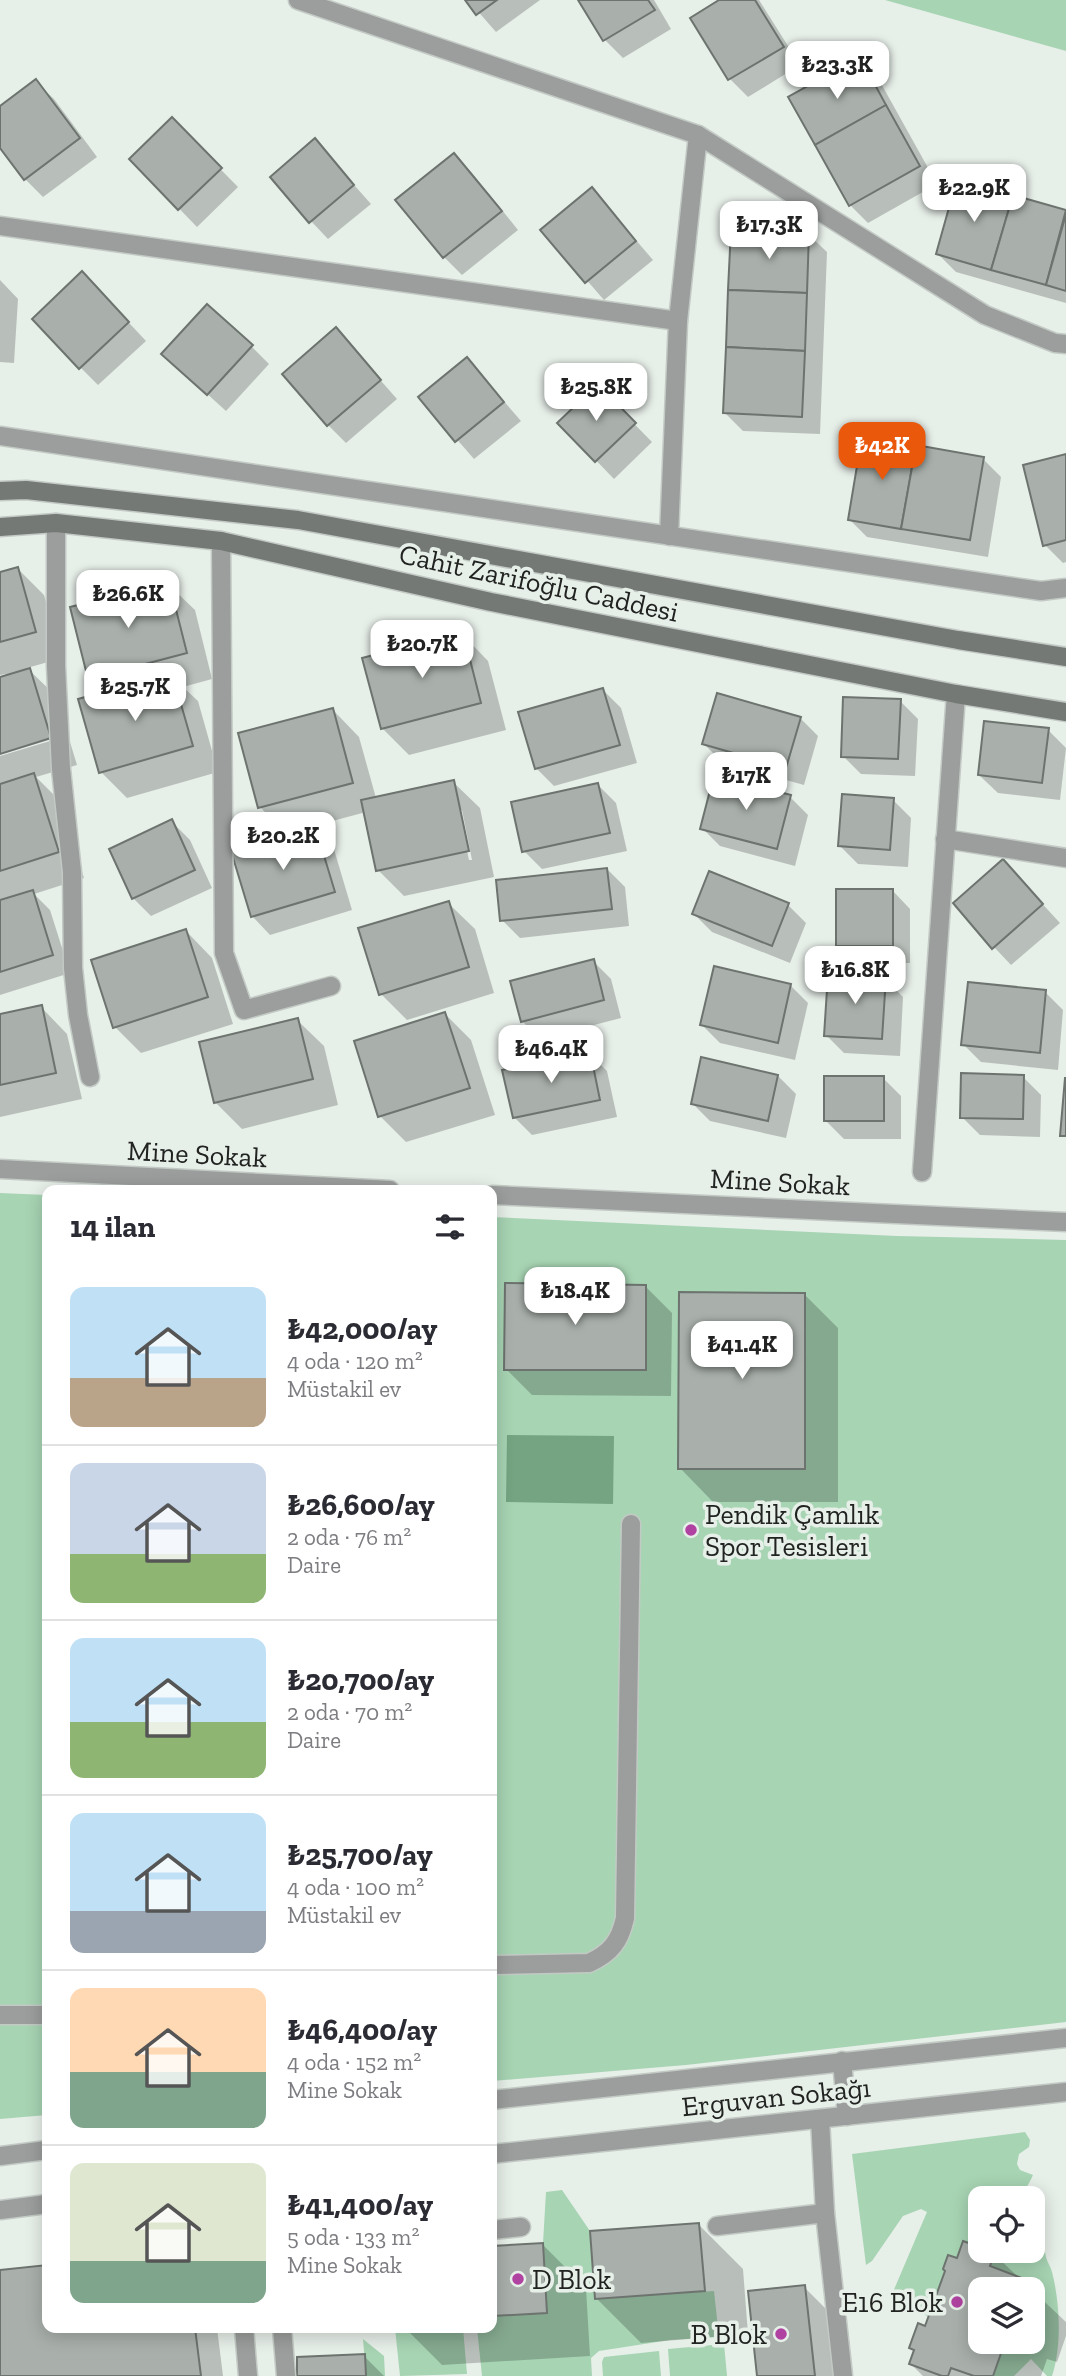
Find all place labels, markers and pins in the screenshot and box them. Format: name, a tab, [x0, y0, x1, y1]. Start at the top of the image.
pin: ₺23.3K	[780, 42, 894, 101]
pin: ₺22.9K	[917, 164, 1031, 224]
pin: ₺17.3K	[712, 202, 826, 261]
pin: ₺25.8K	[539, 364, 653, 423]
pin: ₺42K	[841, 422, 923, 482]
pin: ₺26.6K	[71, 570, 185, 630]
pin: ₺20.7K	[365, 620, 479, 680]
pin: ₺25.7K	[78, 664, 192, 723]
pin: ₺17K	[705, 752, 787, 812]
pin: ₺20.2K	[226, 812, 340, 872]
pin: ₺16.8K	[798, 946, 912, 1006]
pin: ₺46.4K	[494, 1026, 608, 1085]
pin: ₺18.4K	[518, 1268, 632, 1327]
pin: ₺41.4K	[685, 1322, 799, 1381]
place label: Pendik Çamlık Spor Tesisleri	[705, 1498, 880, 1563]
marker: Pendik Çamlık Spor Tesisleri	[683, 1522, 699, 1538]
place label: D Blok	[532, 2263, 612, 2296]
marker: D Blok	[510, 2271, 526, 2287]
place label: E16 Blok	[841, 2286, 943, 2319]
marker: E16 Blok	[949, 2294, 965, 2310]
place label: B Blok	[691, 2318, 767, 2351]
marker: B Blok	[773, 2326, 789, 2342]

